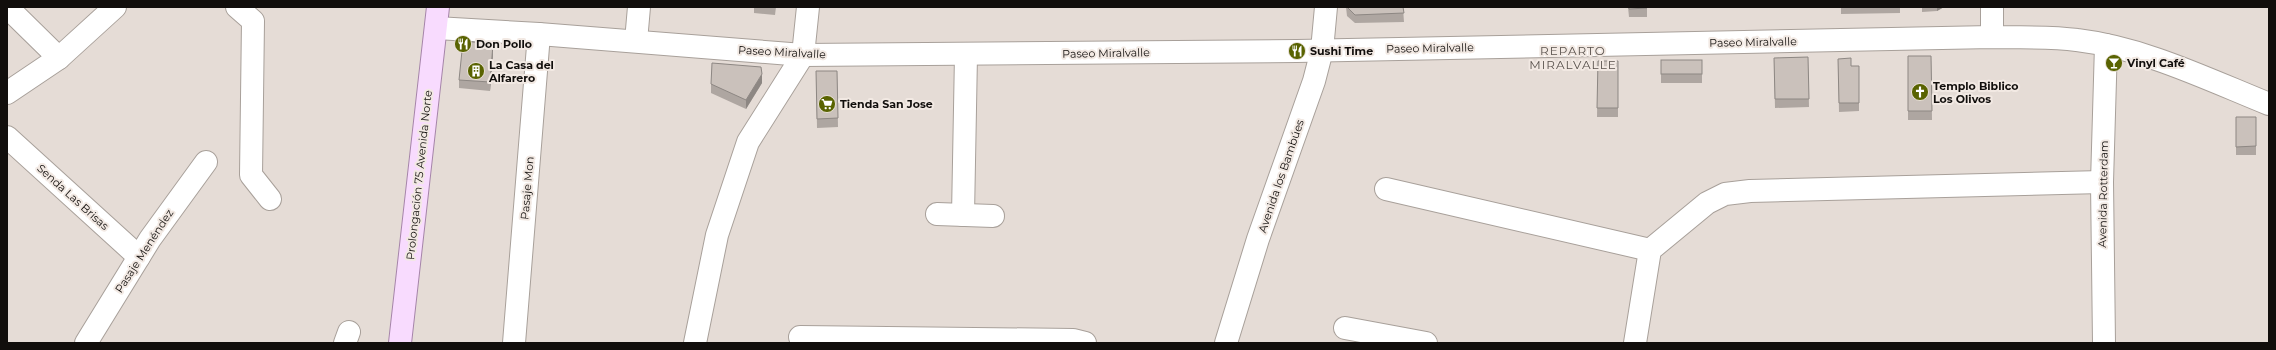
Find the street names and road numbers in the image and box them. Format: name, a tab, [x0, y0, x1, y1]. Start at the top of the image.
street label: Paseo Miralvalle	[1709, 34, 1797, 50]
street label: Paseo Miralvalle	[1386, 40, 1474, 56]
street label: Paseo Miralvalle	[738, 43, 826, 61]
street label: Paseo Miralvalle	[1062, 45, 1150, 61]
street label: Prolongación 75 Avenida Norte	[403, 89, 435, 260]
street label: Avenida los Bambúes	[1255, 117, 1307, 234]
street label: Avenida Rotterdam	[2095, 140, 2111, 248]
street label: Pasaje Mon	[517, 156, 537, 220]
street label: Senda Las Brisas	[34, 161, 112, 233]
street label: Pasaje Menéndez	[112, 206, 176, 295]

